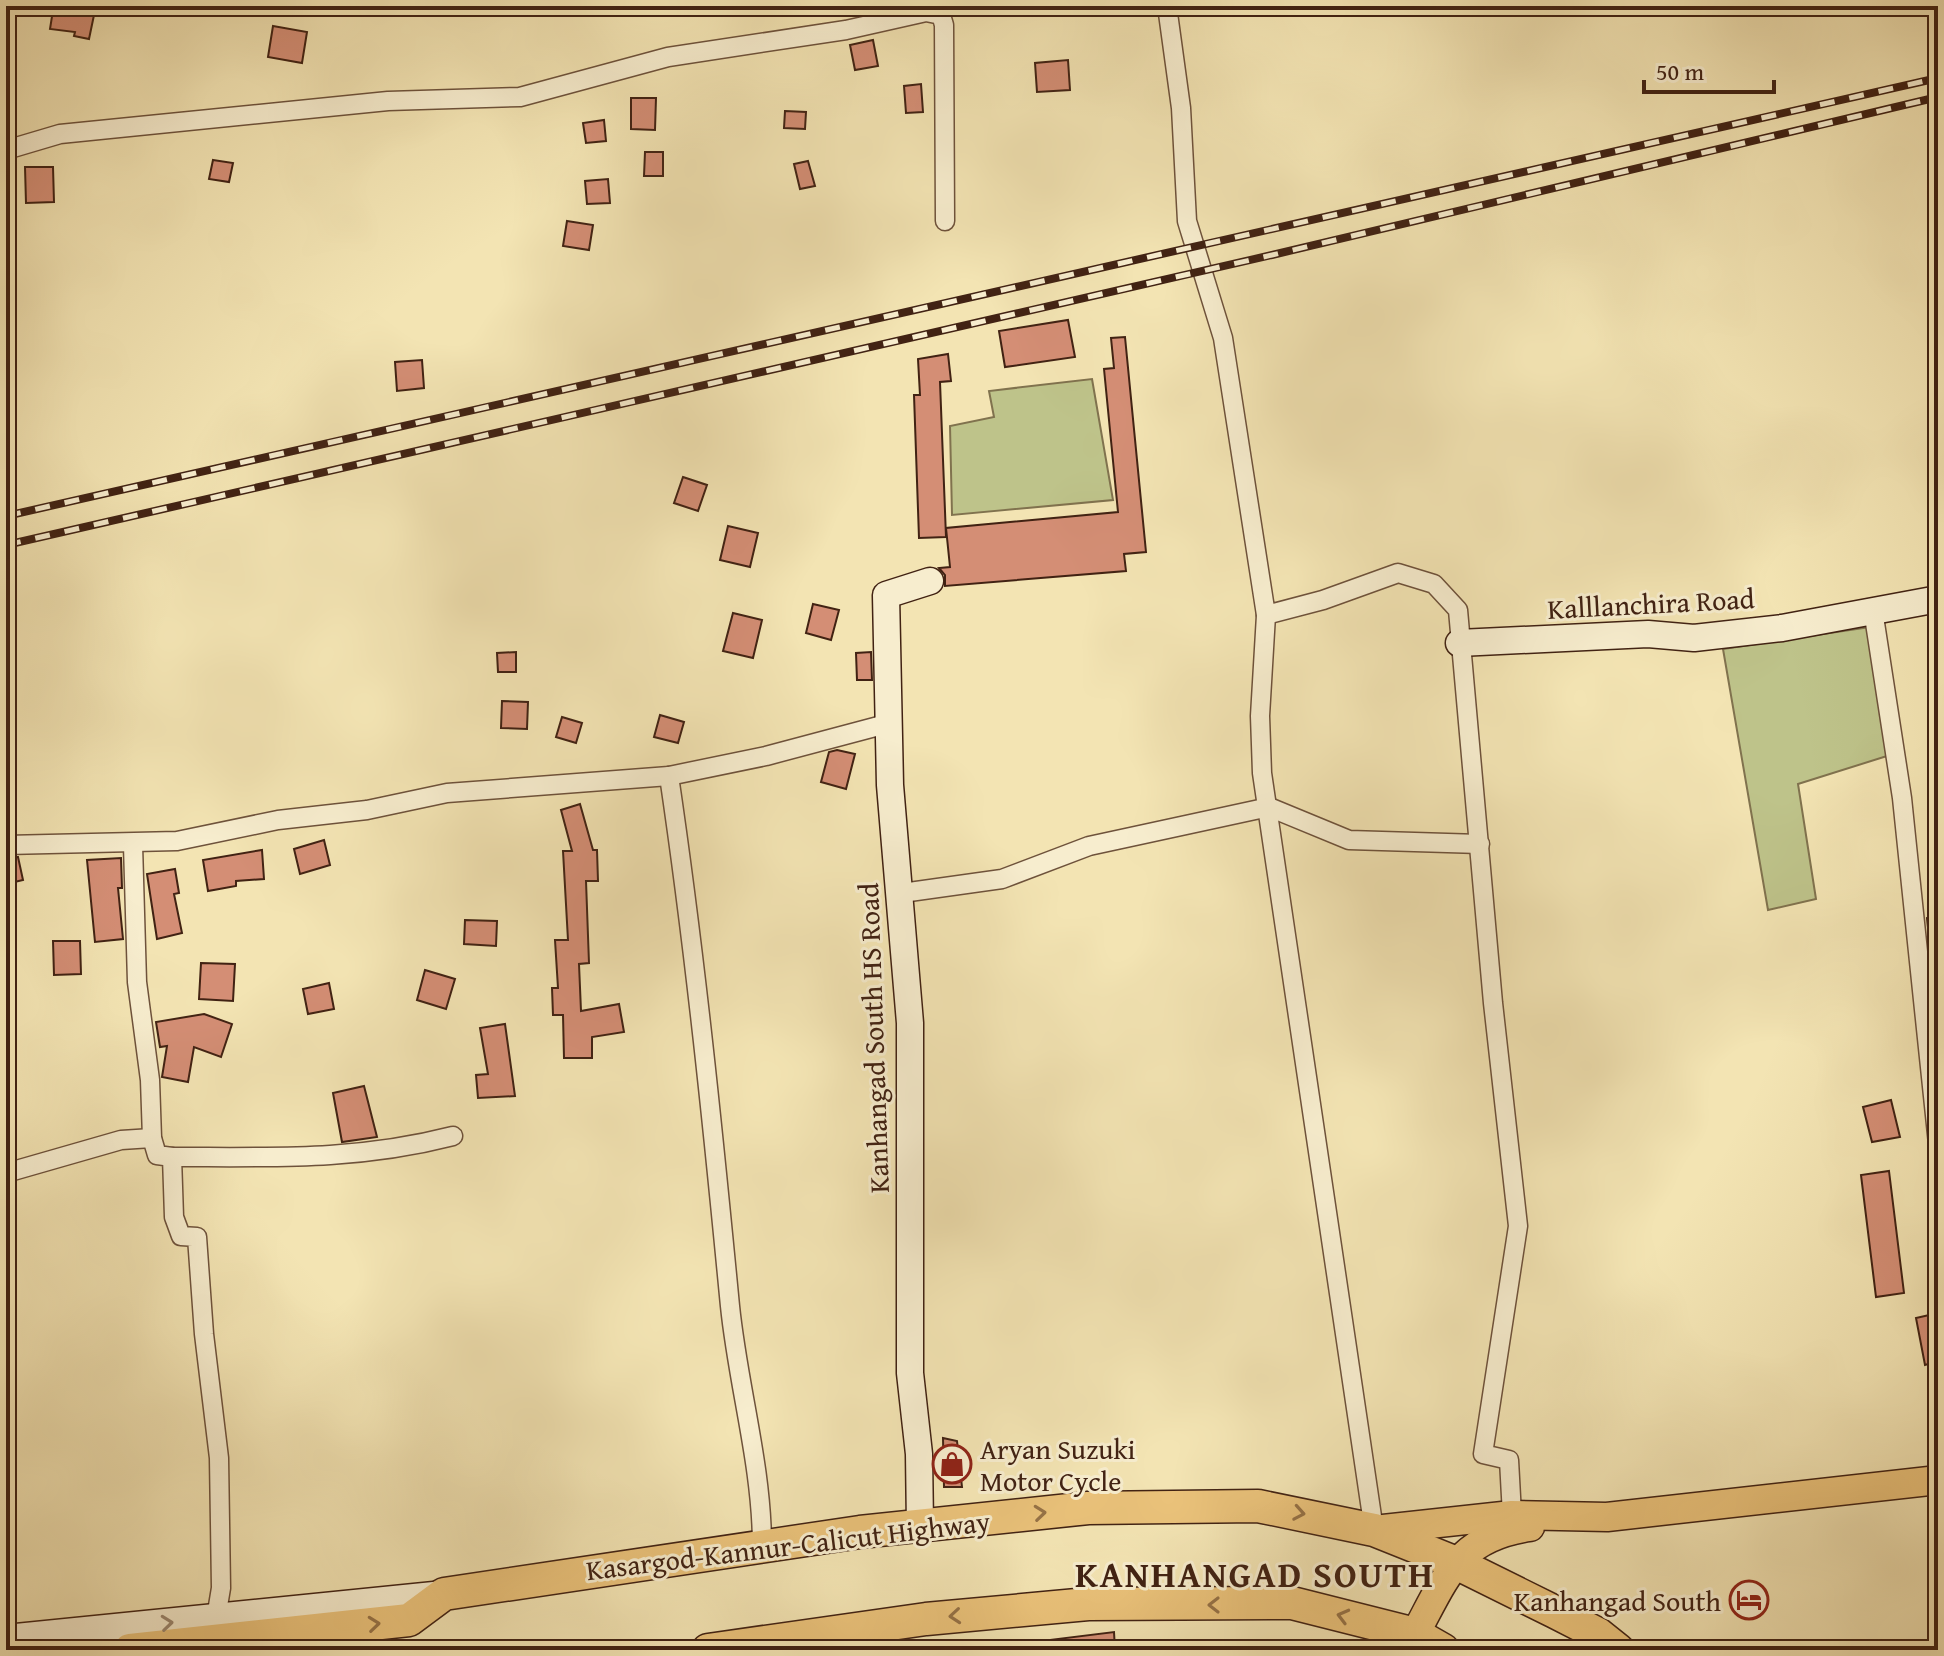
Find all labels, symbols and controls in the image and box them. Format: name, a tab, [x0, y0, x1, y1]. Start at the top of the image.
scale bar	[1644, 44, 1774, 94]
text: 50 m	[1656, 54, 1704, 89]
street label: Kalllanchira Road	[1546, 577, 1756, 629]
street label: Kanhangad South HS Road	[847, 882, 899, 1194]
place label: Aryan Suzuki Motor Cycle	[980, 1428, 1136, 1501]
shop icon: Aryan Suzuki Motor Cycle	[931, 1443, 973, 1485]
street label: Kasargod-Kannur-Calicut Highway	[584, 1500, 992, 1590]
one-way arrow	[1292, 1504, 1306, 1521]
one-way arrow	[1034, 1505, 1047, 1522]
district label: KANHANGAD SOUTH	[1075, 1547, 1435, 1600]
hotel icon: Kanhangad South	[1728, 1579, 1770, 1621]
place label: Kanhangad South	[1514, 1580, 1721, 1621]
one-way arrow	[1207, 1596, 1220, 1614]
one-way arrow	[948, 1608, 961, 1625]
one-way arrow	[1337, 1609, 1351, 1626]
one-way arrow	[161, 1615, 174, 1632]
one-way arrow	[368, 1615, 381, 1632]

